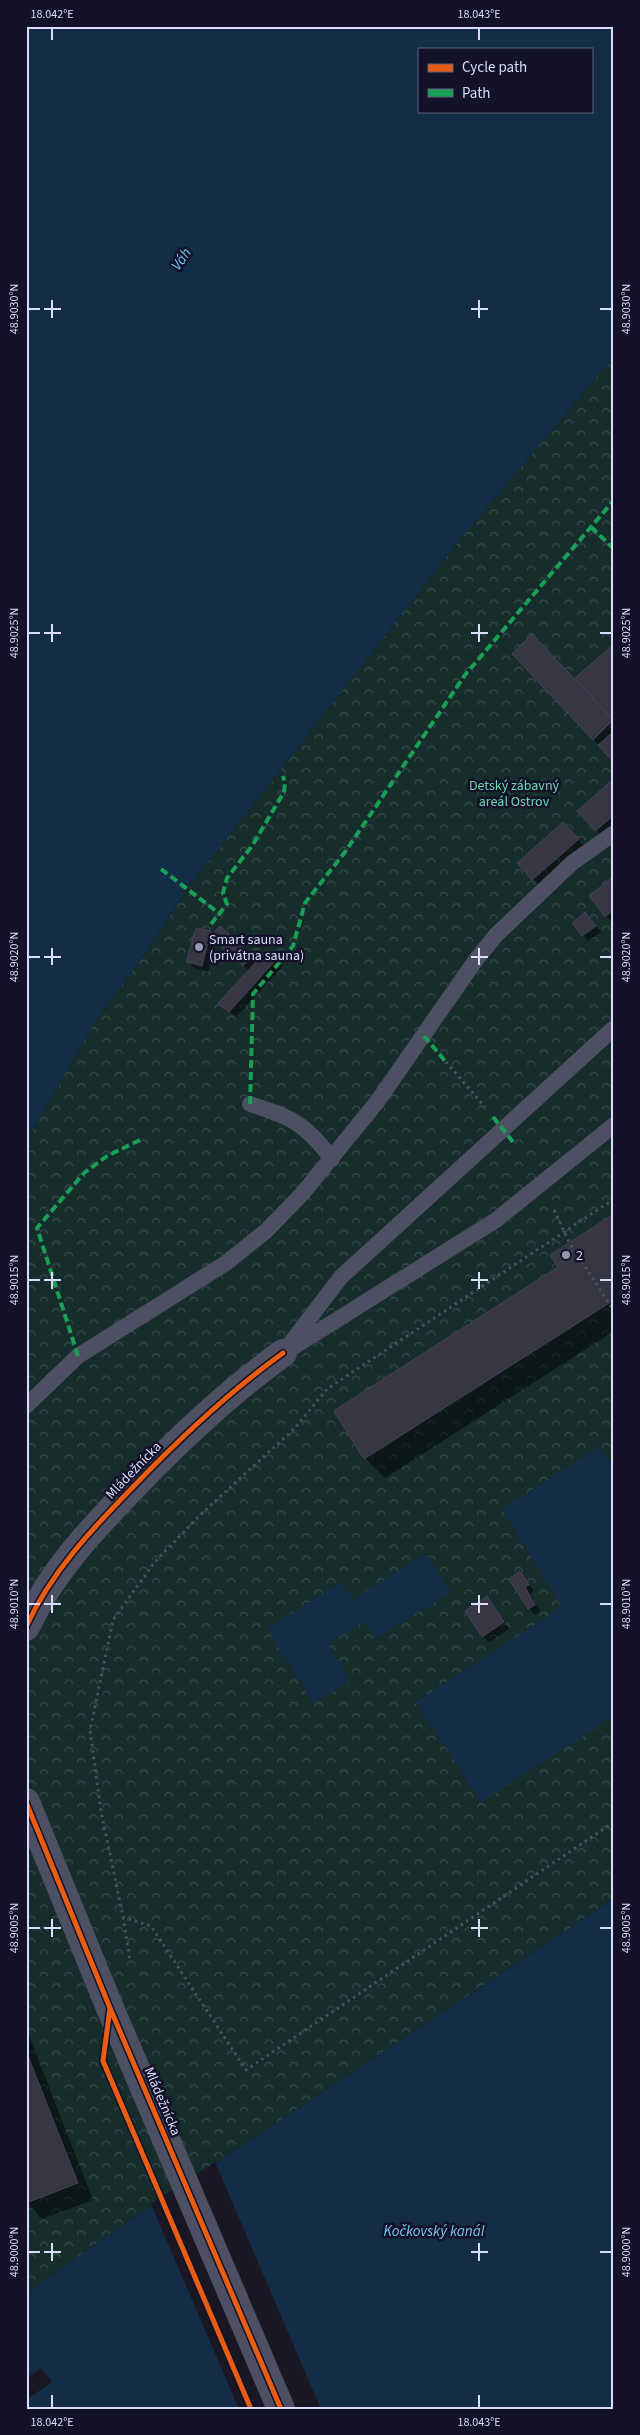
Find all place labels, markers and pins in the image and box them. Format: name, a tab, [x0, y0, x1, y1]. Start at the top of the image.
place label: Smart sauna (privátna sauna)	[209, 930, 304, 966]
marker: Smart sauna (privátna sauna)	[193, 941, 205, 953]
place label: 2	[576, 1246, 583, 1266]
marker: 2	[560, 1249, 572, 1261]

